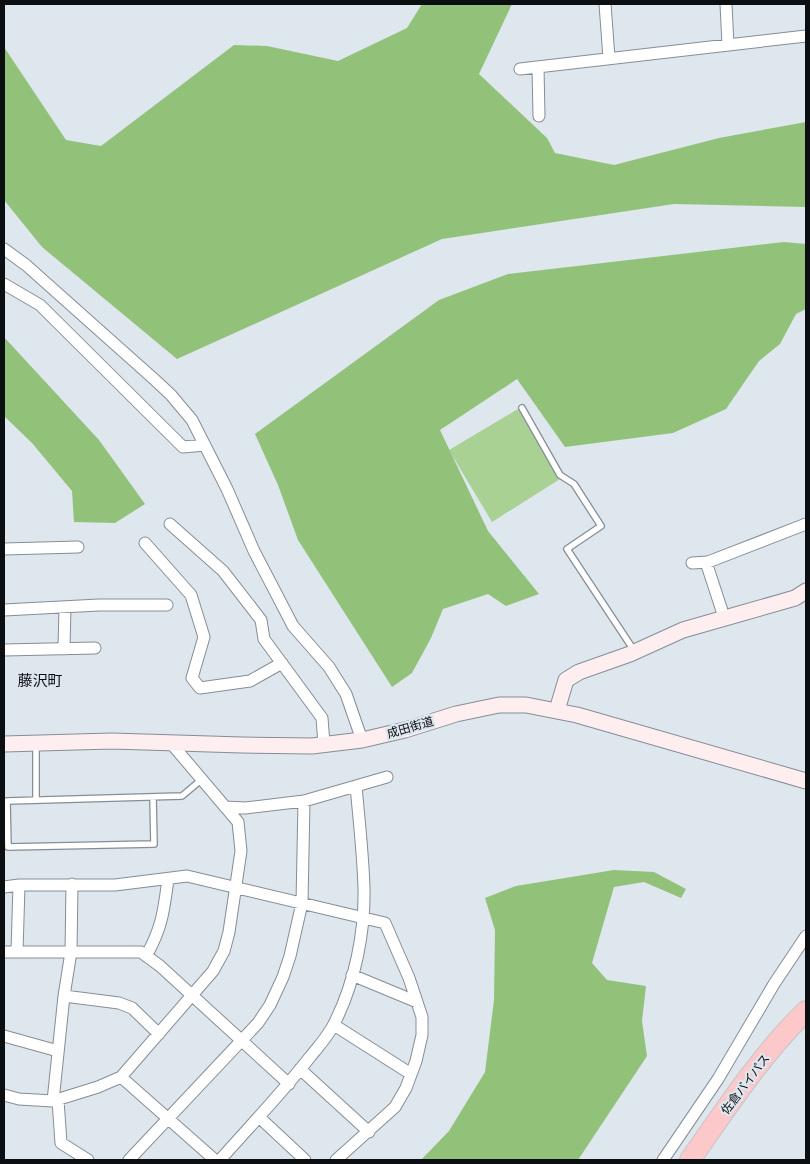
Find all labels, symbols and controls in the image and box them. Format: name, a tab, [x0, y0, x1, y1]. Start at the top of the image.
district label: 藤沢町	[17, 672, 63, 689]
street label: 成田街道	[385, 714, 435, 740]
street label: 佐倉バイパス	[718, 1051, 772, 1117]

